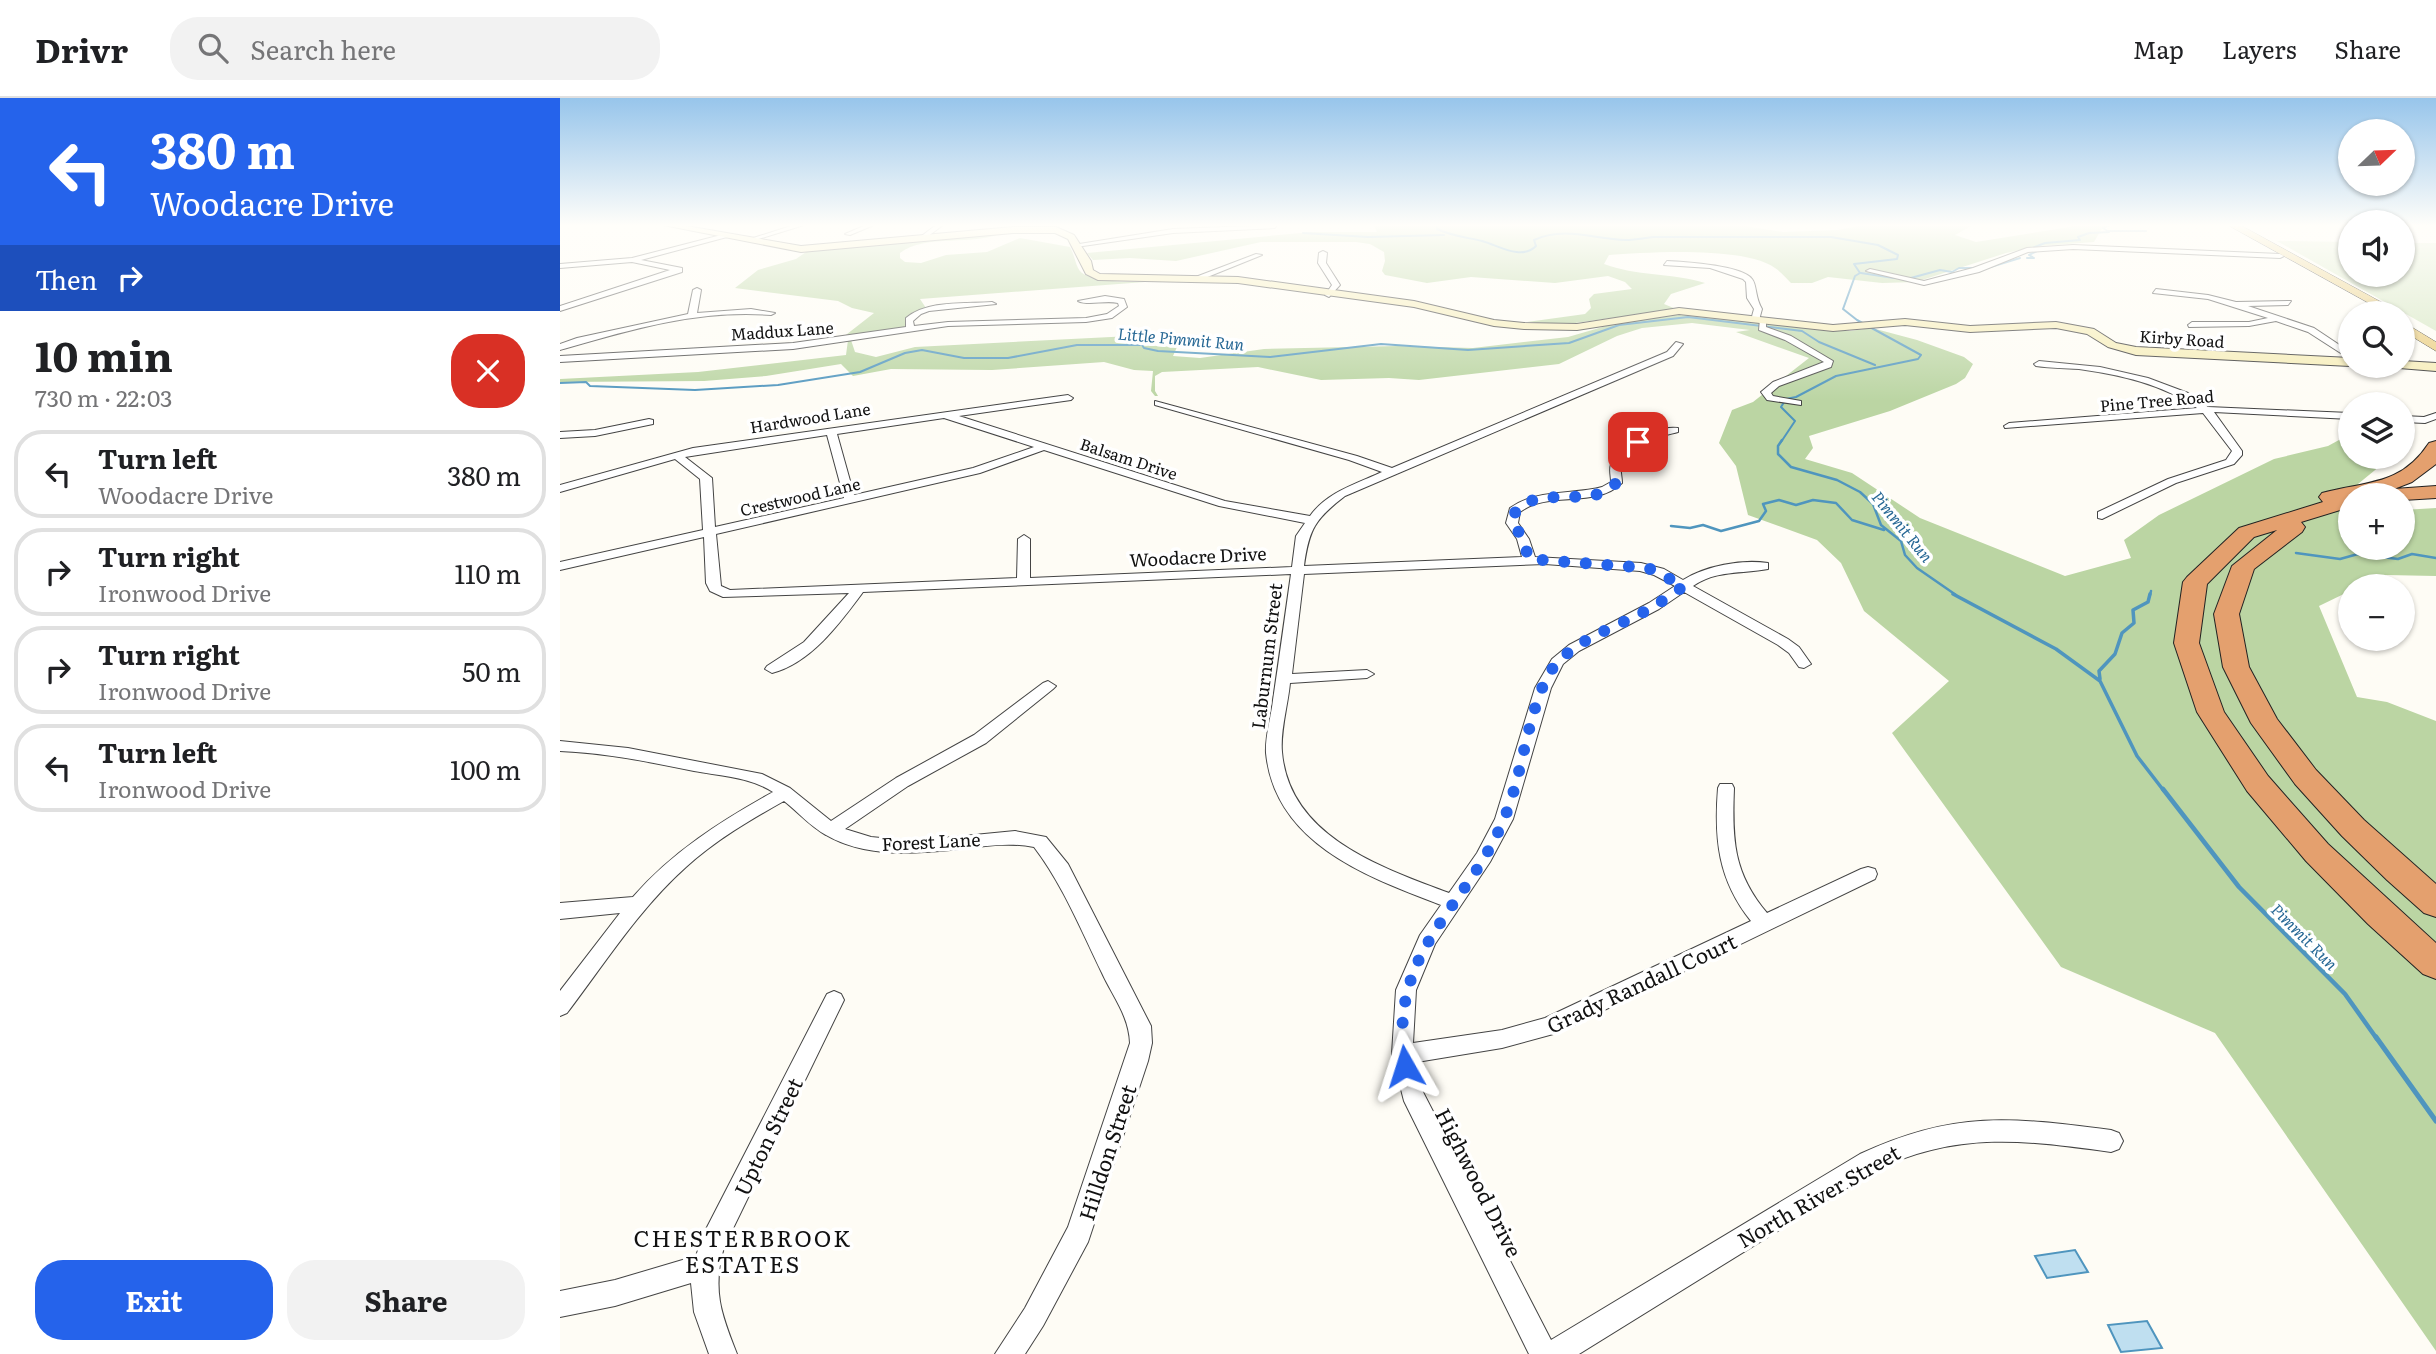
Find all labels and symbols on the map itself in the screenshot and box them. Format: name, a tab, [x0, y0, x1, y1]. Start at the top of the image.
north arrow	[2338, 119, 2415, 196]
street label: Maddux Lane	[730, 314, 834, 346]
water label: Little Pimmit Run	[1117, 321, 1246, 356]
street label: Kirby Road	[2139, 323, 2226, 353]
street label: Pine Tree Road	[2099, 383, 2215, 417]
street label: Hardwood Lane	[748, 396, 872, 438]
pin	[1608, 412, 1668, 472]
street label: Balsam Drive	[1077, 431, 1181, 485]
street label: Crestwood Lane	[738, 471, 862, 521]
water label: Pimmit Run	[1867, 485, 1940, 567]
street label: Woodacre Drive	[1129, 539, 1267, 573]
street label: Laburnum Street	[1244, 581, 1288, 731]
street label: Forest Lane	[881, 825, 981, 857]
water label: Pimmit Run	[2266, 897, 2344, 975]
street label: Grady Randall Court	[1541, 924, 1741, 1040]
position arrow	[1368, 1029, 1442, 1103]
street label: Upton Street	[725, 1071, 809, 1200]
street label: Hilldon Street	[1069, 1079, 1143, 1224]
street label: Highwood Drive	[1429, 1102, 1531, 1262]
street label: North River Street	[1731, 1135, 1906, 1254]
district label: CHESTERBROOK ESTATES	[634, 1220, 852, 1280]

